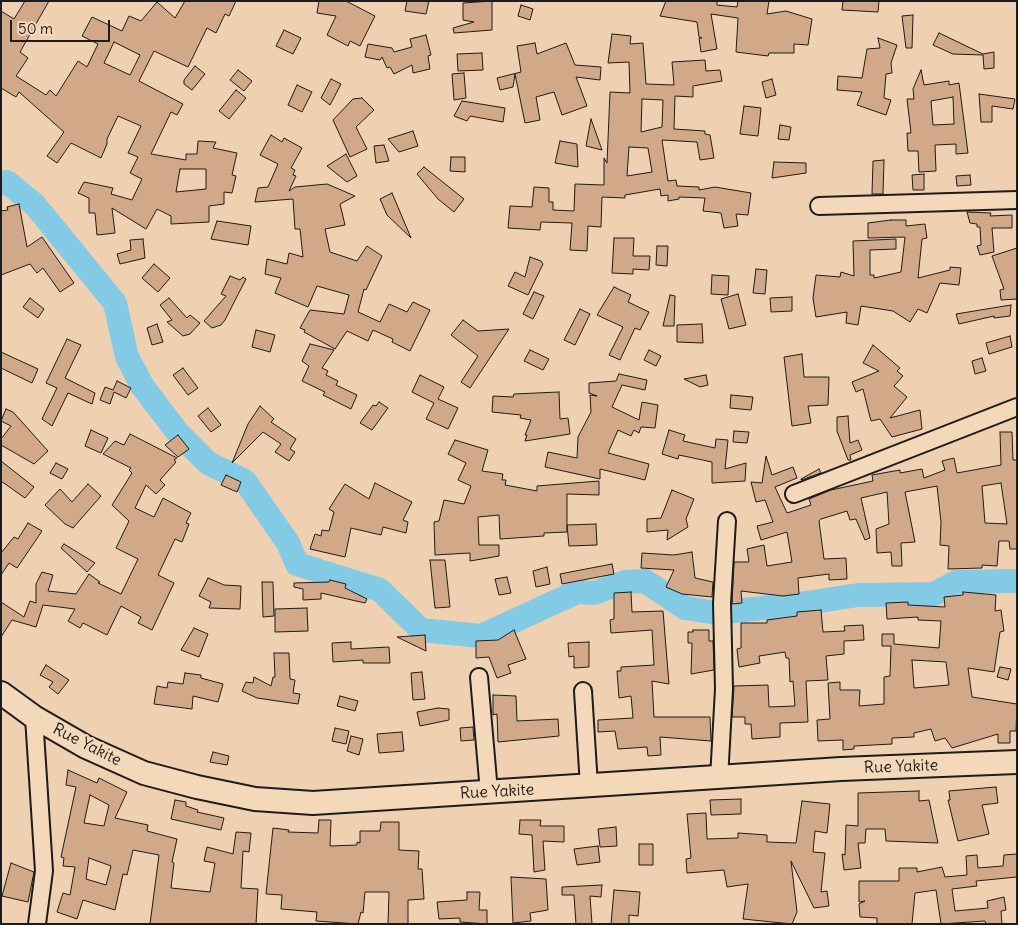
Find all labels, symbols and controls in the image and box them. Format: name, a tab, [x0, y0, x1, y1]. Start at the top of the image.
scale bar	[12, 10, 112, 42]
text: 50 m	[18, 19, 53, 38]
street label: Rue Yakite	[50, 720, 124, 770]
street label: Rue Yakite	[864, 756, 938, 778]
street label: Rue Yakite	[459, 780, 535, 804]

